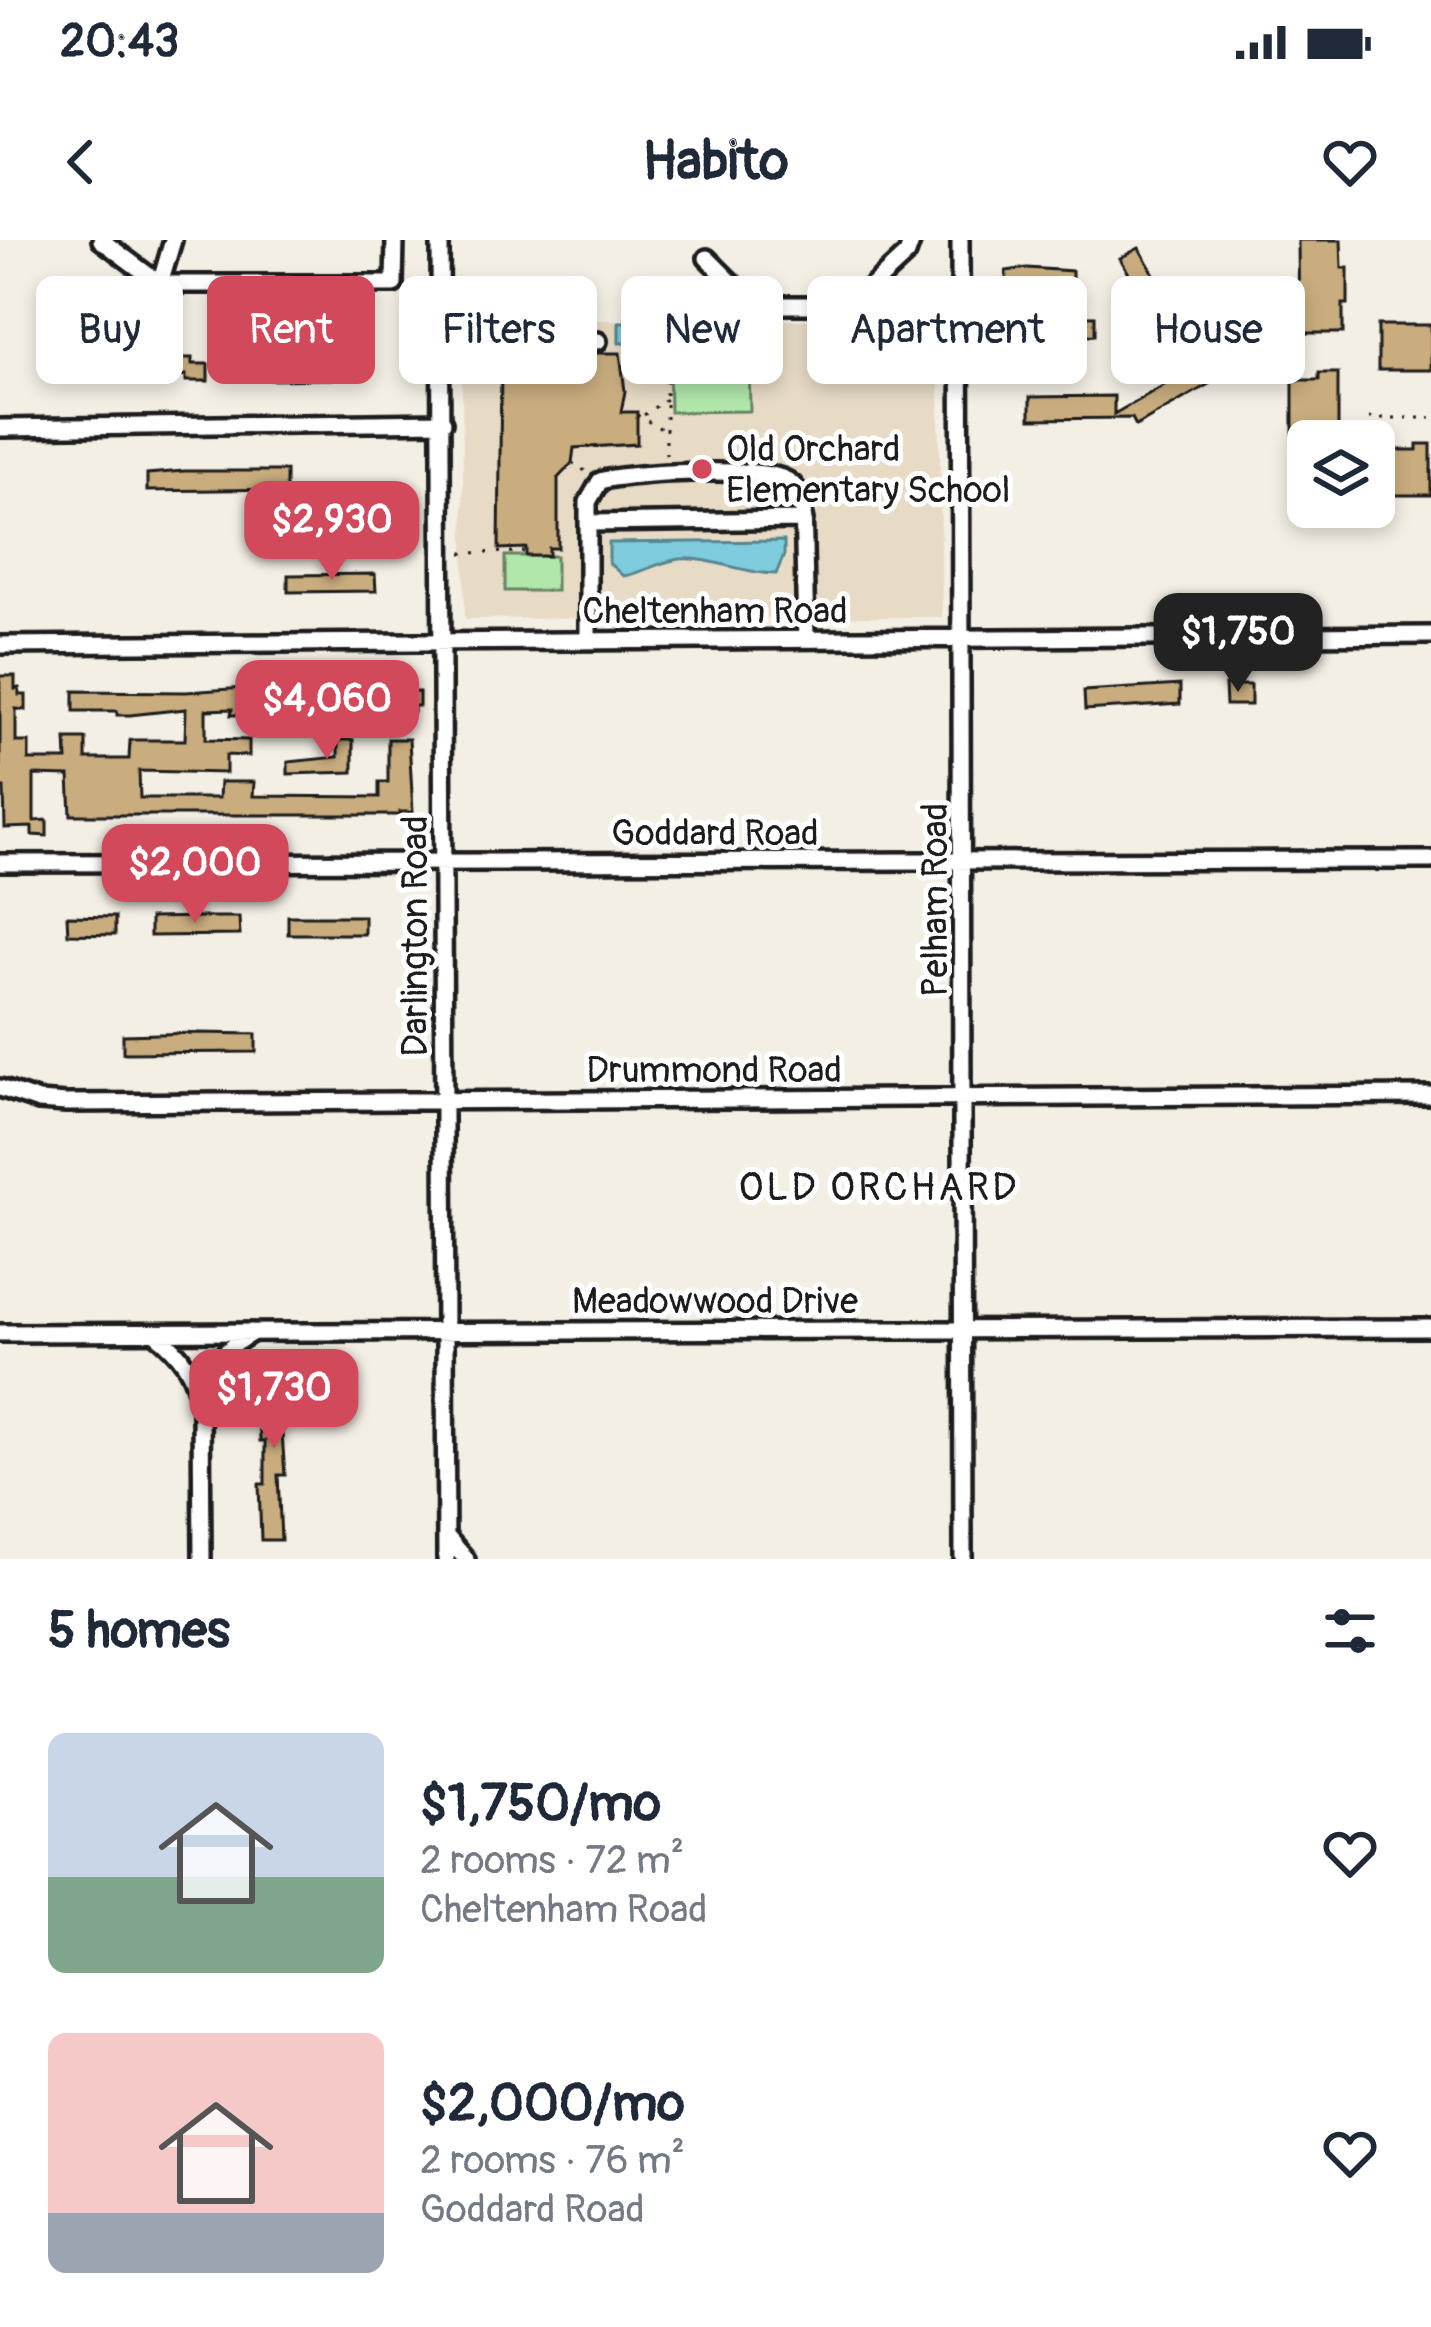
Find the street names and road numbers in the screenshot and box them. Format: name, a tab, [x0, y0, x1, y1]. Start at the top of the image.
street label: Cheltenham Road	[582, 589, 848, 634]
street label: Pelham Road	[913, 803, 958, 997]
street label: Goddard Road	[611, 811, 819, 856]
street label: Darlington Road	[393, 815, 438, 1057]
street label: Drummond Road	[586, 1048, 842, 1093]
street label: Meadowwood Drive	[572, 1279, 858, 1324]

